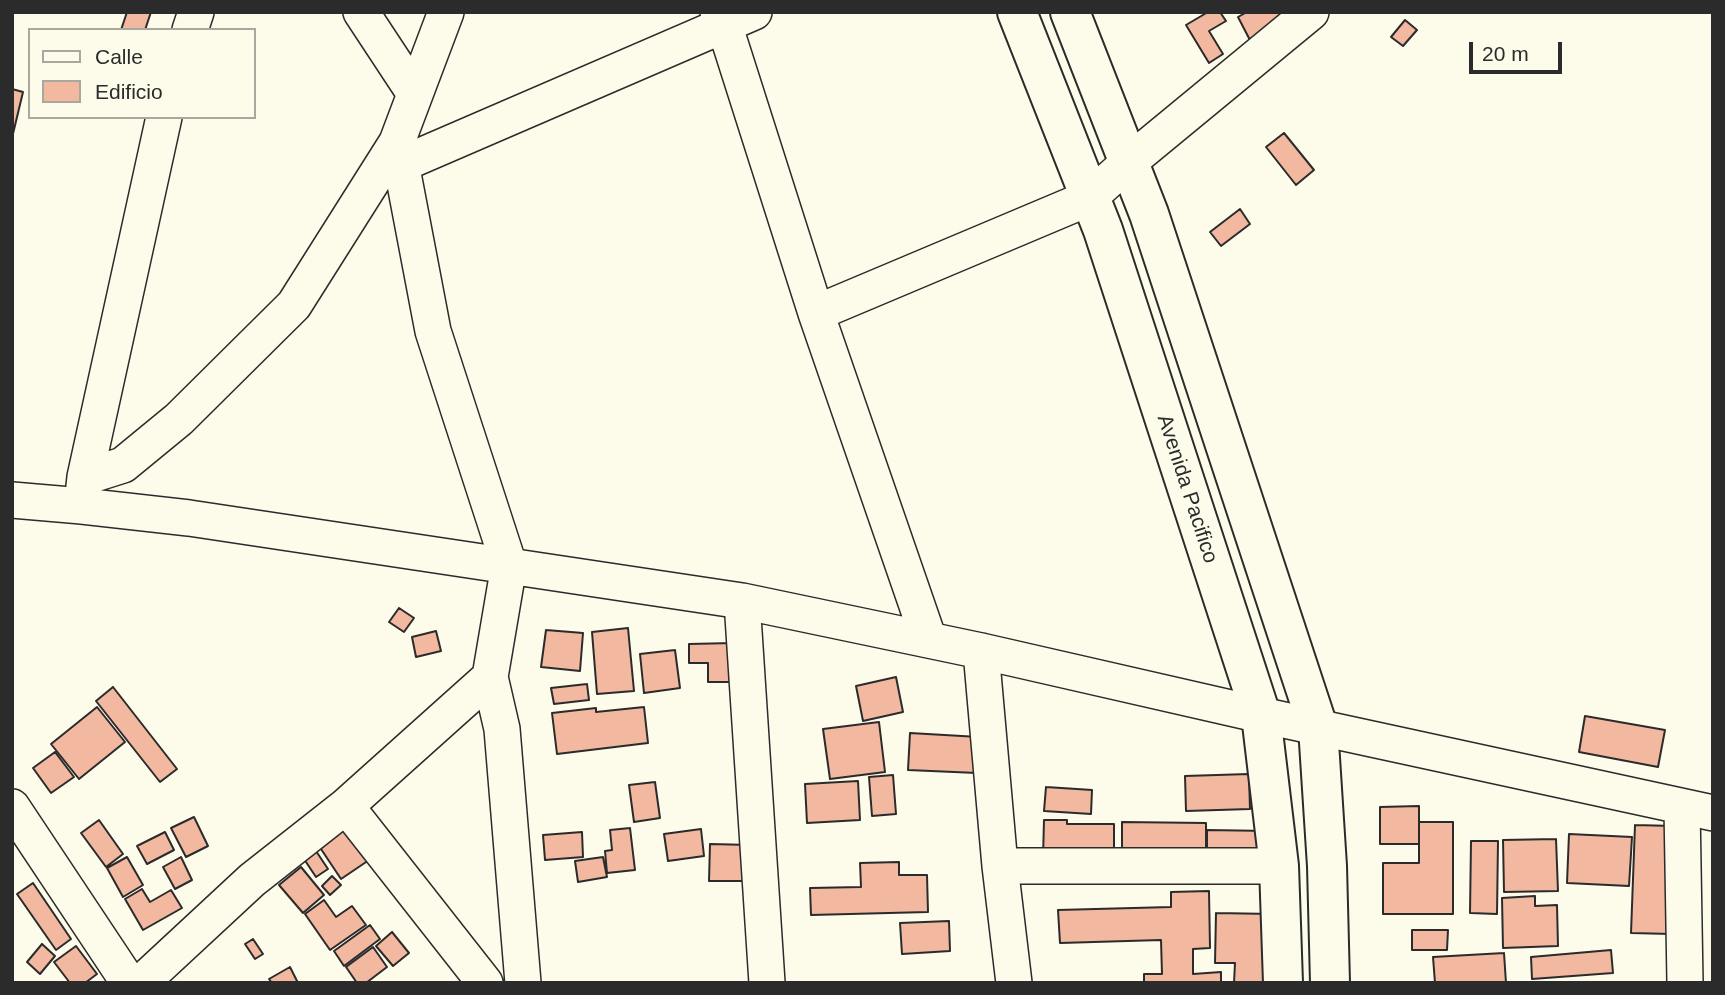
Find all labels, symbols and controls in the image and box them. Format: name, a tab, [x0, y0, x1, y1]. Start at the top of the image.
legend	[28, 28, 256, 119]
scale bar	[1473, 28, 1566, 72]
text: 20 m	[1482, 42, 1529, 65]
text: Calle	[95, 45, 143, 68]
text: Edificio	[95, 80, 163, 103]
street label: Avenida Pacifico	[1151, 411, 1223, 567]

